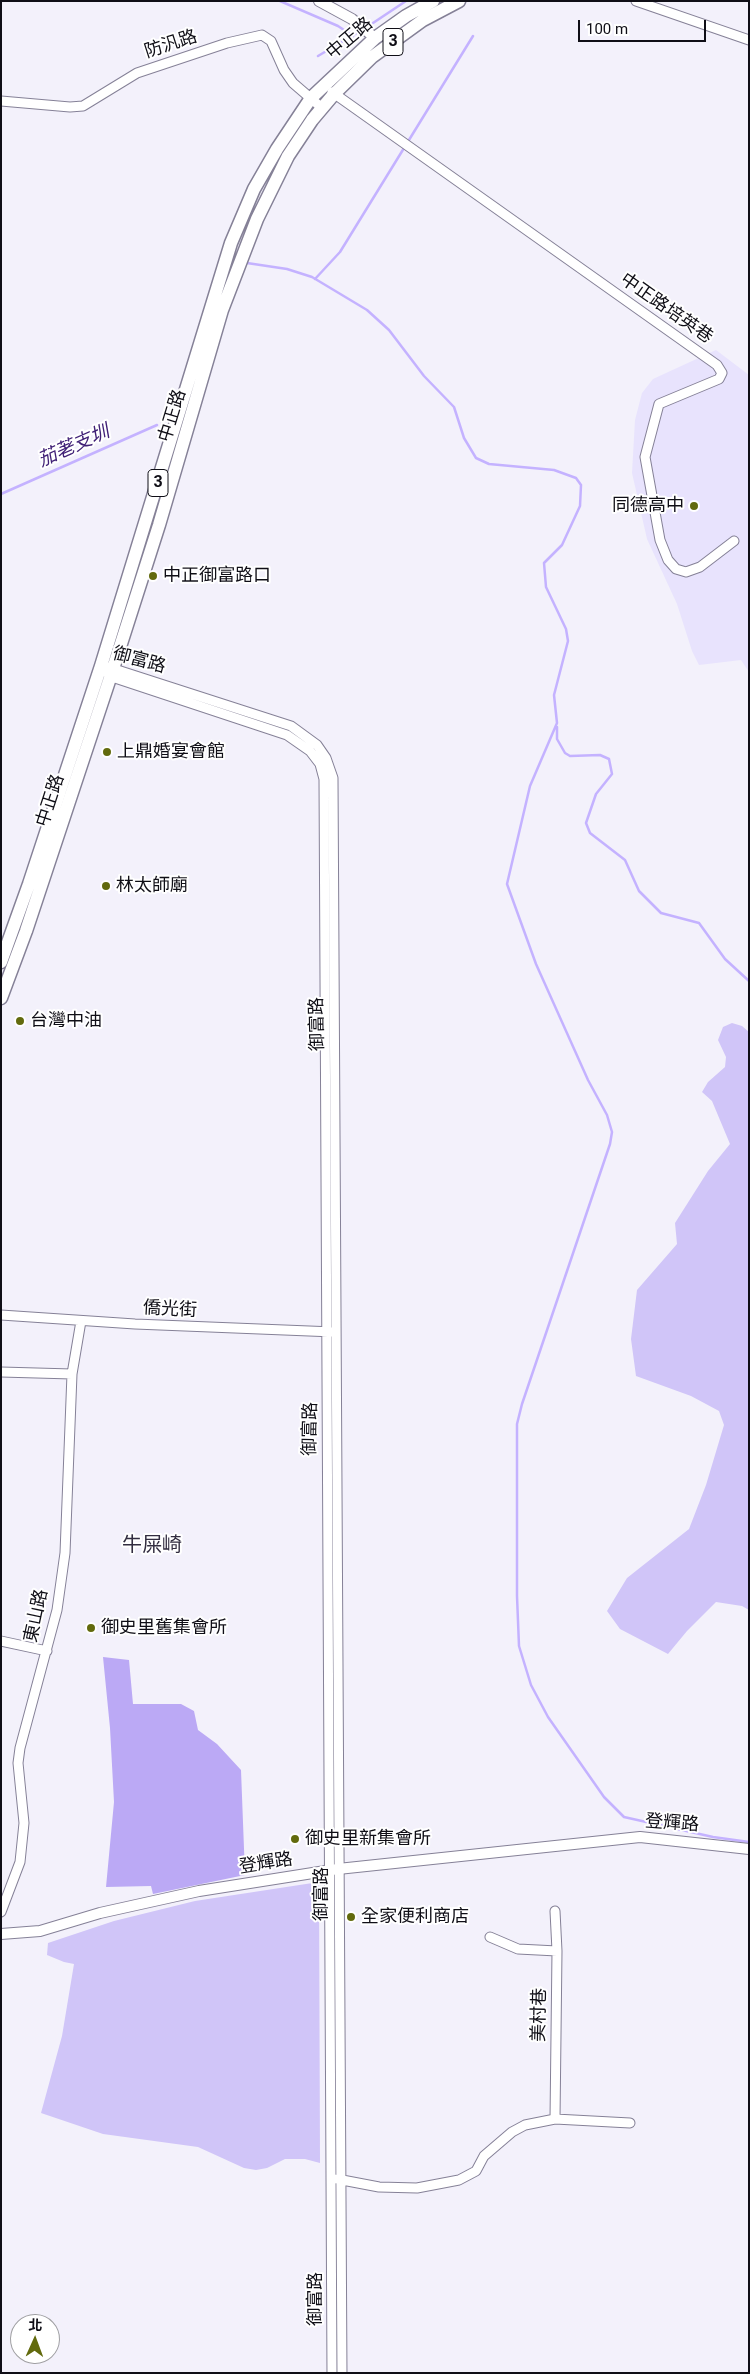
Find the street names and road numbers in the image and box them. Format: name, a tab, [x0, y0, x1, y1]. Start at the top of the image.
street label: 中正路	[322, 13, 378, 65]
street label: 防汎路	[142, 26, 200, 64]
road number: 3	[383, 28, 403, 56]
street label: 中正路培英巷	[616, 269, 716, 349]
street label: 中正路	[155, 387, 191, 445]
road number: 3	[148, 469, 168, 496]
street label: 御富路	[110, 644, 168, 678]
street label: 中正路	[32, 772, 70, 830]
street label: 御富路	[307, 997, 329, 1051]
street label: 僑光街	[142, 1298, 198, 1322]
street label: 御富路	[300, 1402, 322, 1456]
street label: 東山路	[21, 1587, 53, 1645]
street label: 登輝路	[644, 1811, 700, 1837]
street label: 登輝路	[238, 1849, 294, 1879]
street label: 御富路	[311, 1867, 333, 1921]
street label: 美村巷	[529, 1988, 551, 2042]
street label: 御富路	[305, 2272, 327, 2326]

